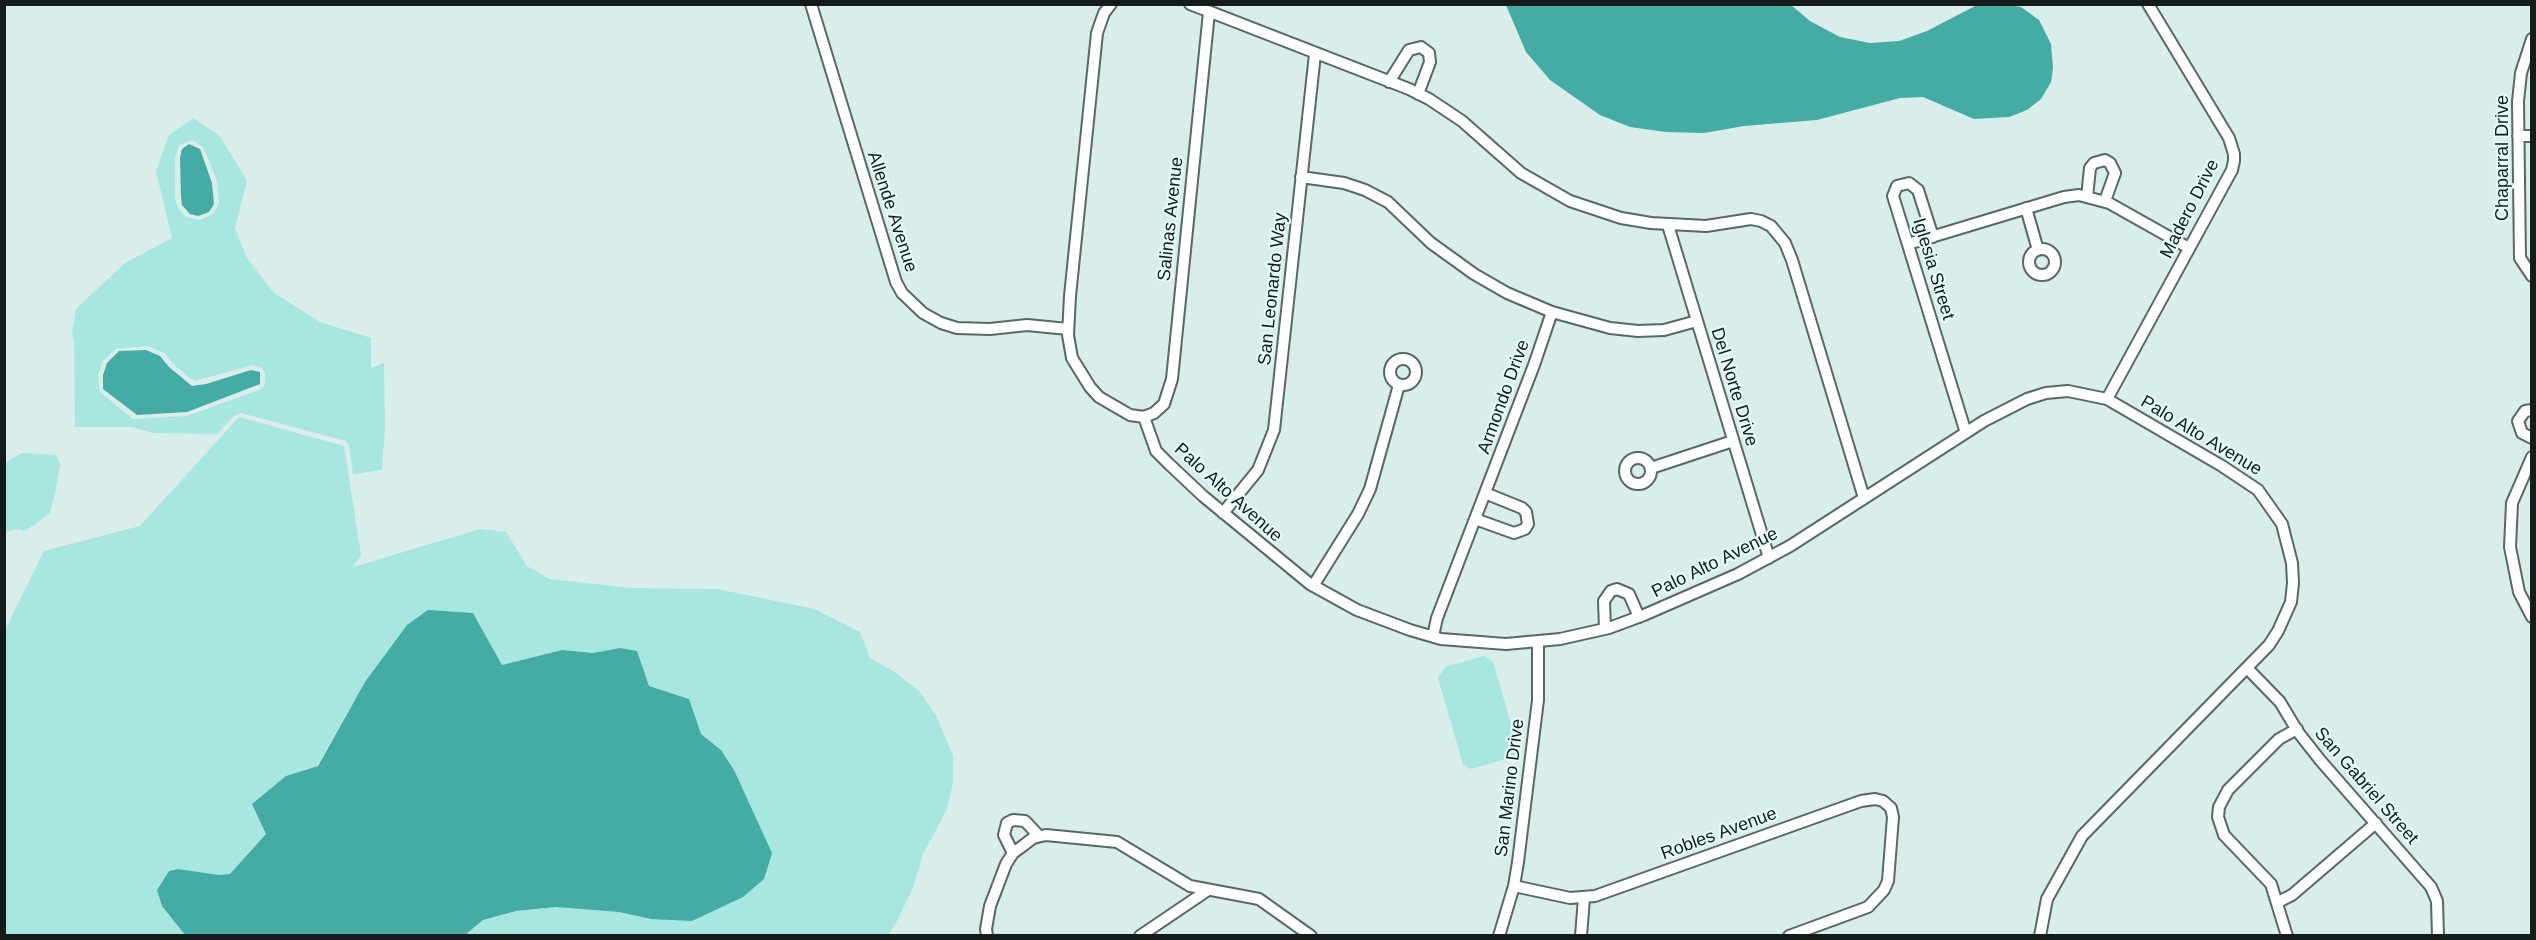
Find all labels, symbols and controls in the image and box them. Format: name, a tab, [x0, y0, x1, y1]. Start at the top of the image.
street label: Chaparral Drive	[2492, 95, 2514, 221]
street label: Allende Avenue	[862, 149, 922, 275]
street label: Salinas Avenue	[1154, 156, 1188, 282]
street label: Madero Drive	[2156, 156, 2224, 262]
street label: San Leonardo Way	[1254, 212, 1292, 366]
street label: Iglesia Street	[1907, 216, 1959, 322]
street label: Del Norte Drive	[1706, 325, 1762, 449]
street label: Armondo Drive	[1473, 337, 1535, 457]
street label: Palo Alto Avenue	[2136, 391, 2266, 481]
street label: Palo Alto Avenue	[1170, 439, 1286, 547]
street label: Palo Alto Avenue	[1648, 523, 1782, 603]
street label: San Marino Drive	[1491, 718, 1529, 858]
street label: San Gabriel Street	[2309, 723, 2423, 849]
street label: Robles Avenue	[1658, 803, 1780, 865]

